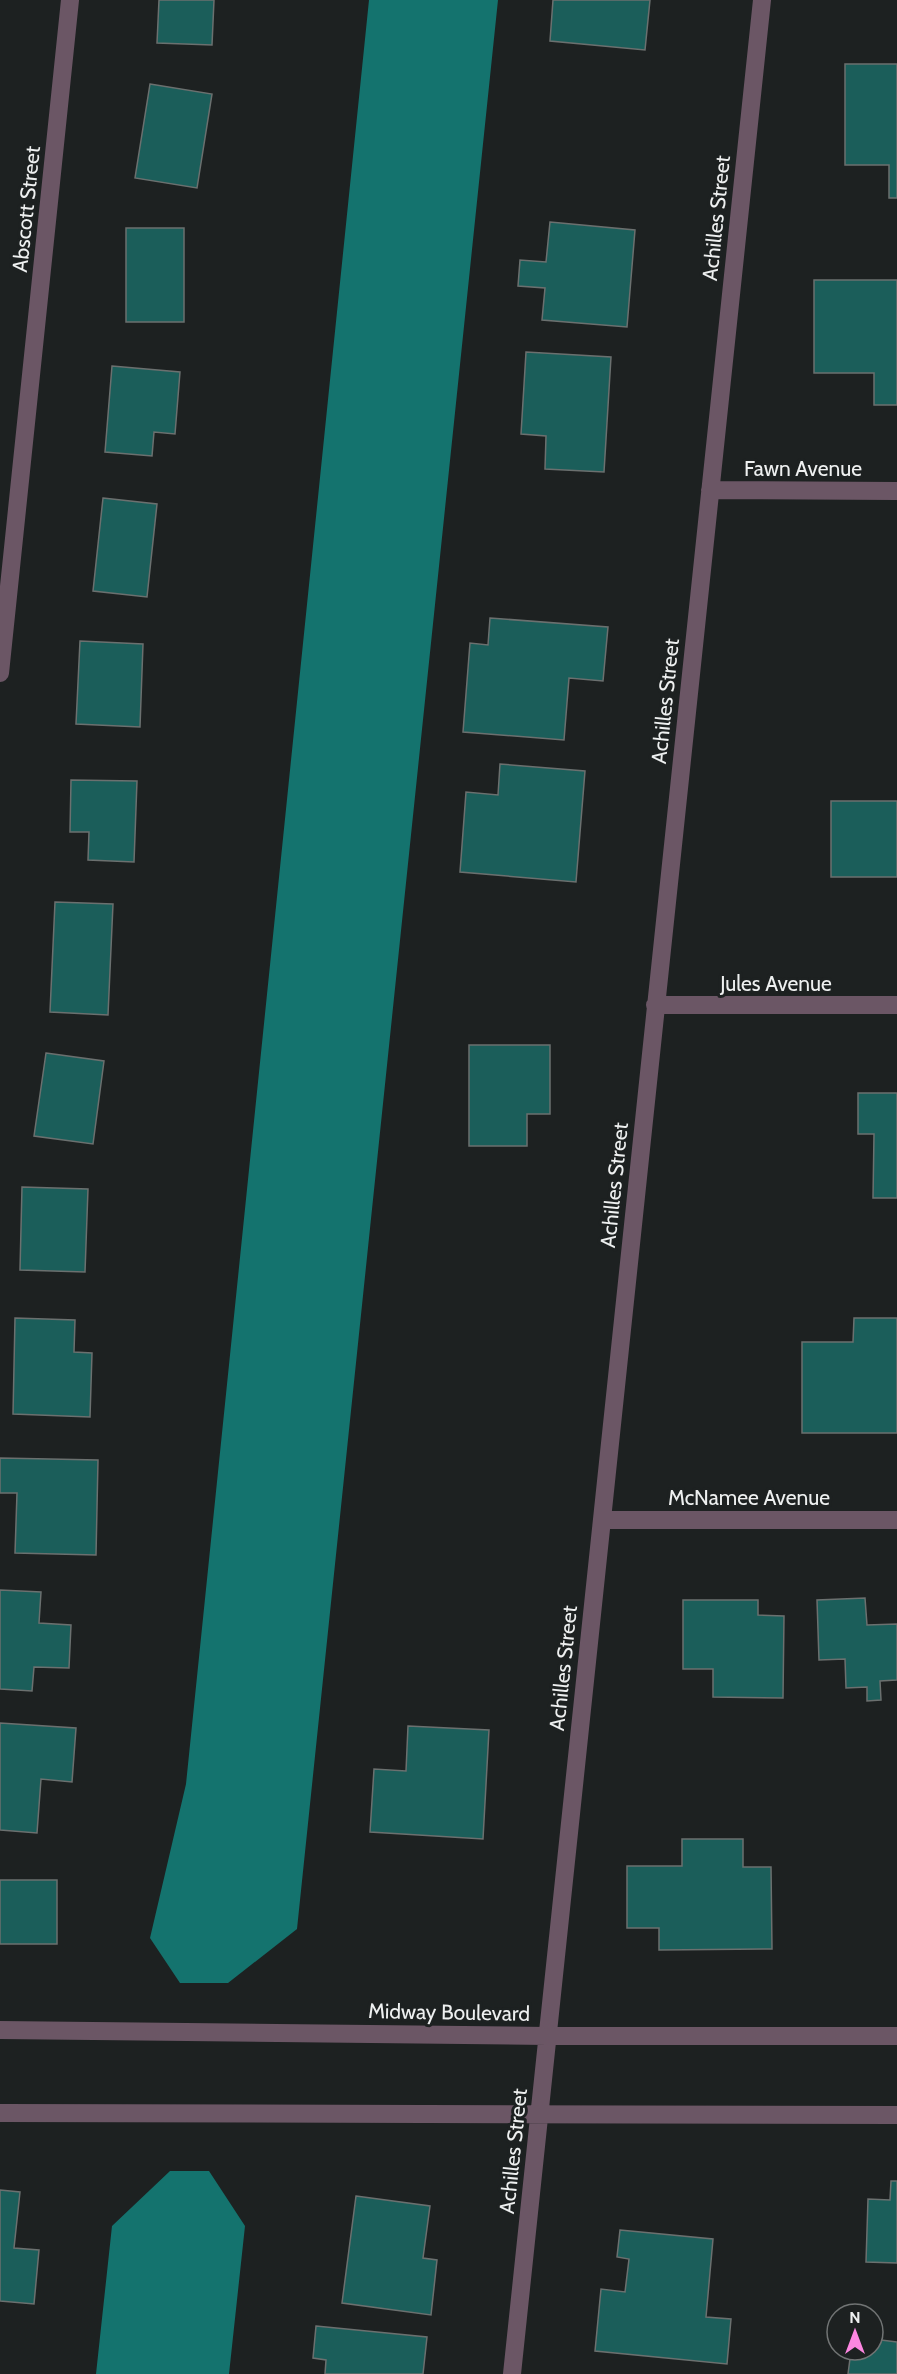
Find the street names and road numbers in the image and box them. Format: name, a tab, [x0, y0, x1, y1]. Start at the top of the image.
street label: Abscott Street	[7, 145, 45, 273]
street label: Achilles Street	[697, 154, 735, 282]
street label: Fawn Avenue	[744, 456, 862, 481]
street label: Achilles Street	[646, 637, 684, 765]
street label: Jules Avenue	[719, 971, 832, 996]
street label: Achilles Street	[595, 1121, 633, 1249]
street label: McNamee Avenue	[668, 1485, 830, 1510]
street label: Achilles Street	[544, 1604, 582, 1732]
street label: Midway Boulevard	[368, 1998, 530, 2026]
street label: Achilles Street	[494, 2087, 532, 2215]

